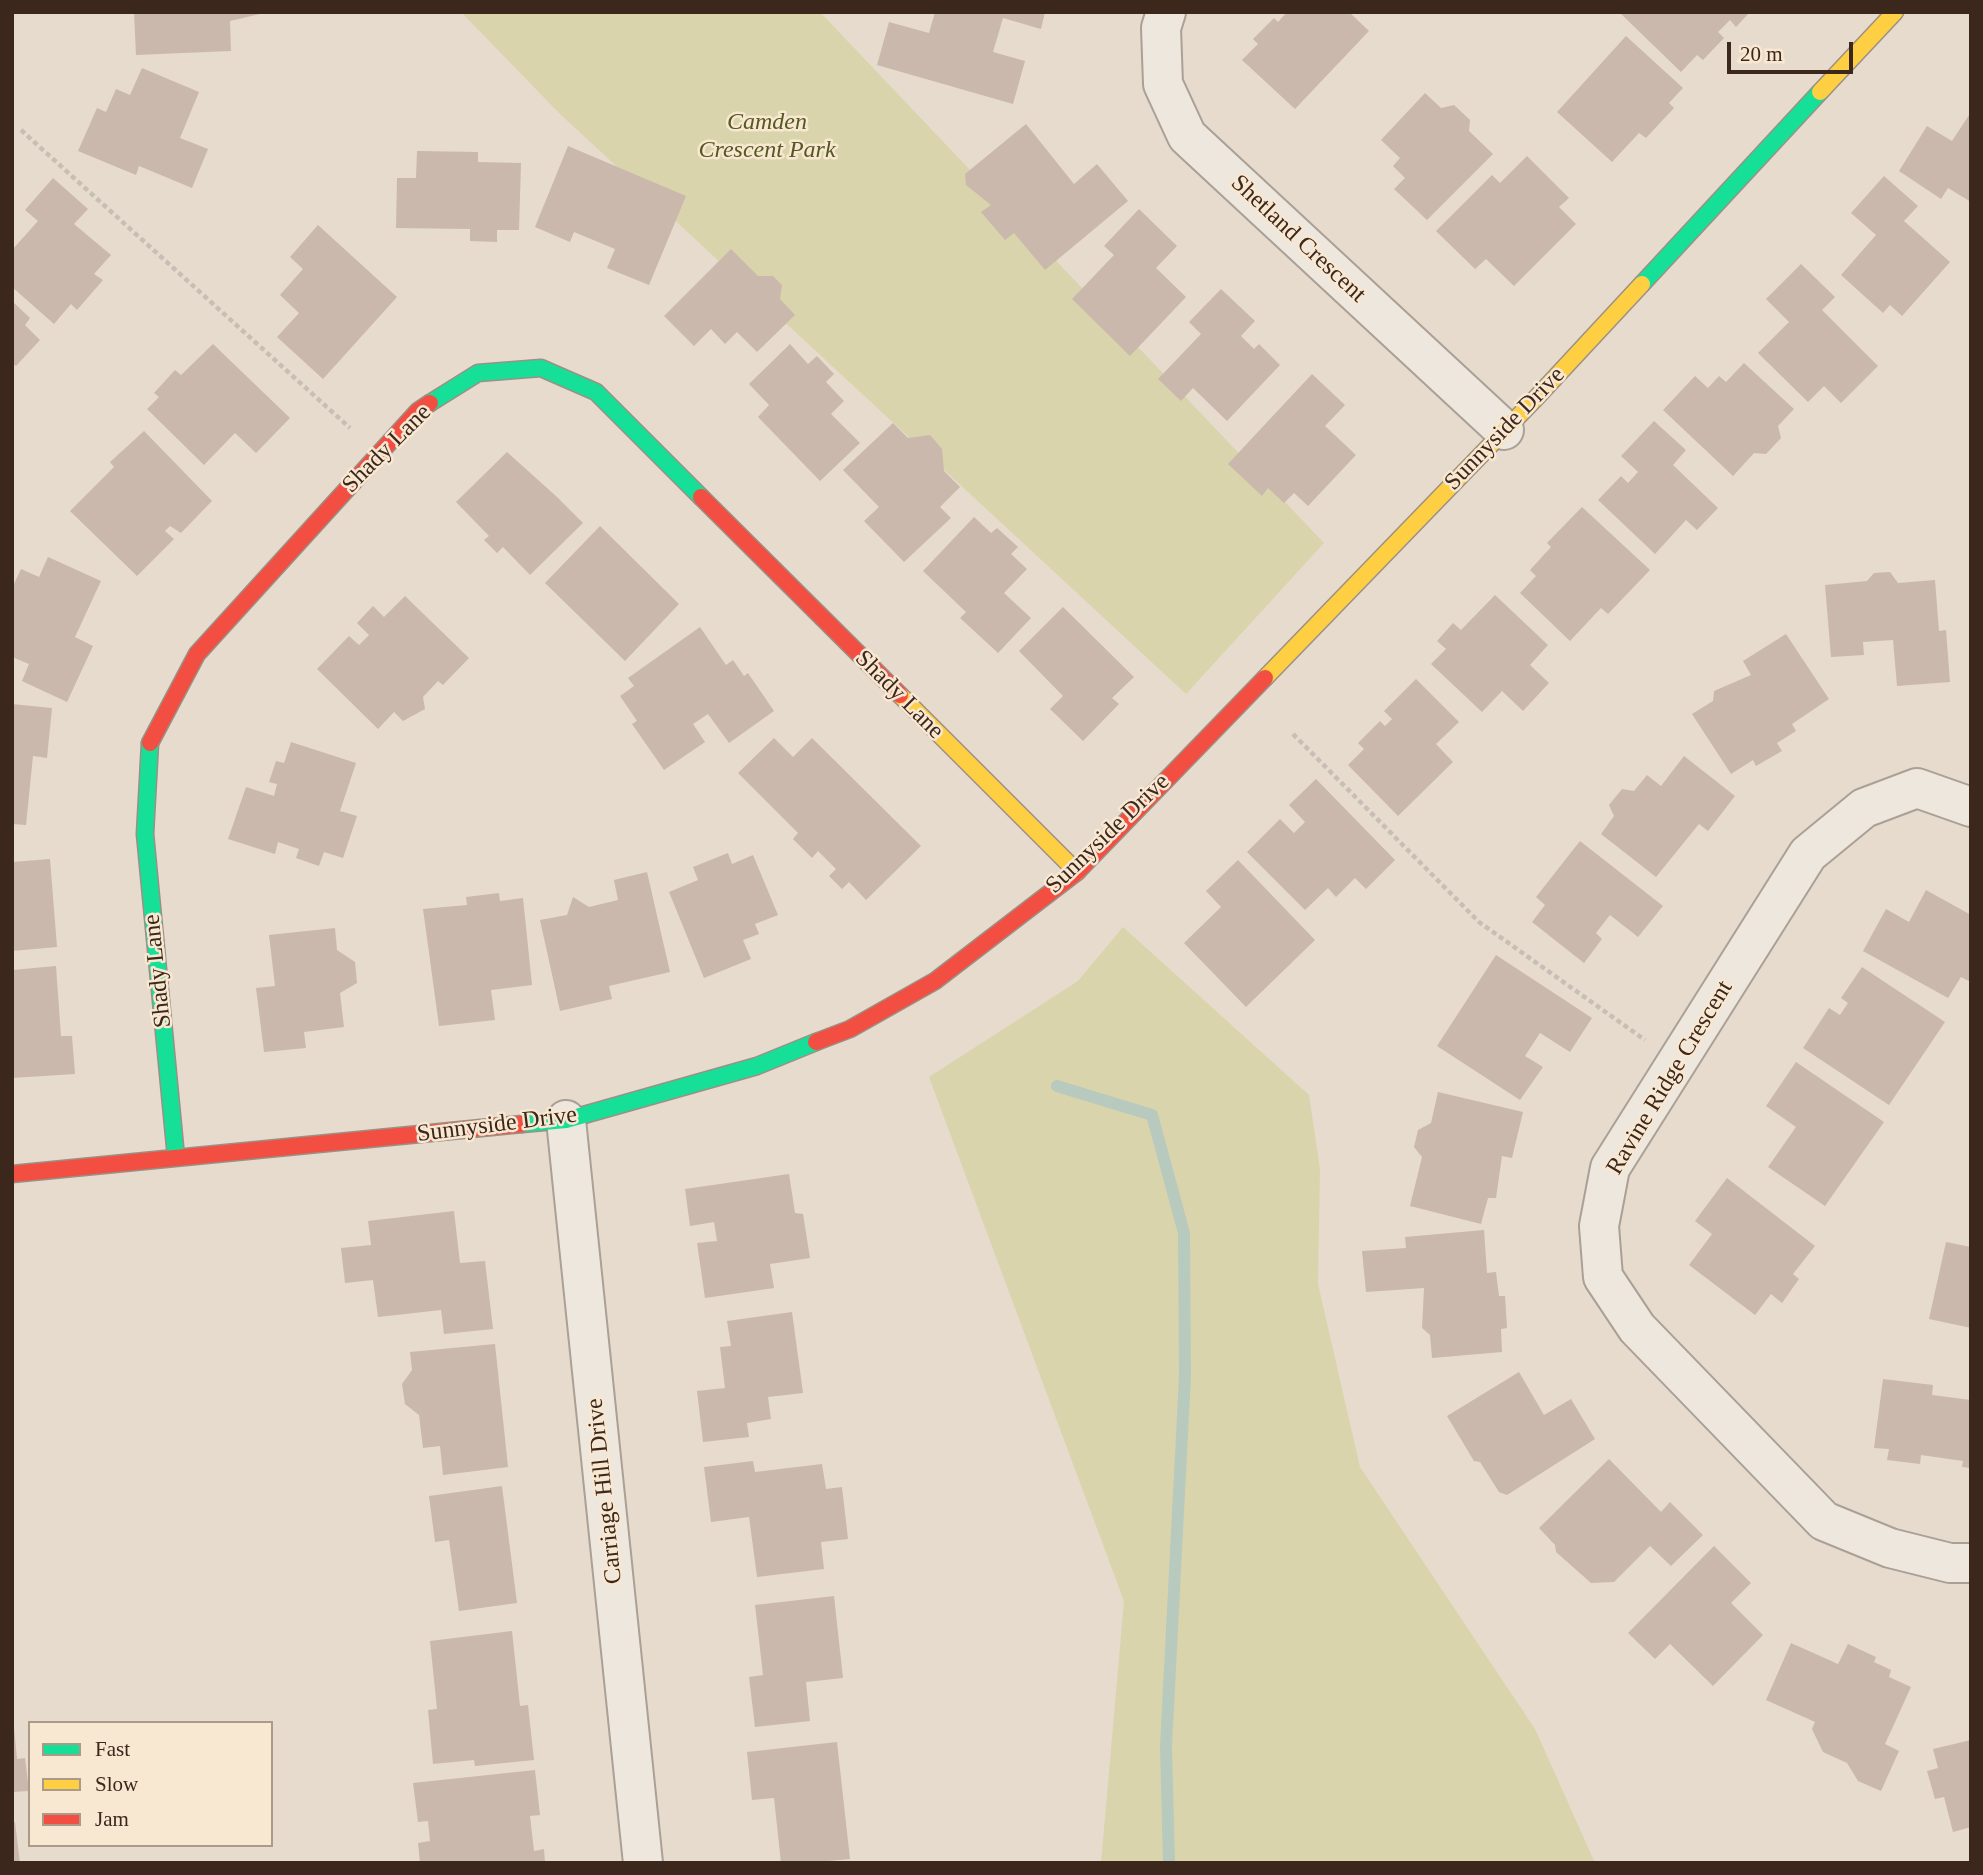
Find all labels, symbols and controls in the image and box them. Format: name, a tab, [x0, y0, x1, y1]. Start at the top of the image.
scale bar	[1731, 28, 1857, 72]
text: 20 m	[1740, 42, 1783, 66]
park label: Camden Crescent Park	[698, 109, 836, 165]
street label: Shetland Crescent	[1225, 169, 1371, 309]
street label: Sunnyside Drive	[1439, 361, 1571, 497]
street label: Shady Lane	[337, 399, 437, 499]
street label: Shady Lane	[849, 645, 949, 745]
street label: Sunnyside Drive	[1040, 768, 1176, 900]
street label: Shady Lane	[138, 913, 178, 1029]
street label: Ravine Ridge Crescent	[1601, 976, 1739, 1180]
street label: Sunnyside Drive	[416, 1101, 578, 1149]
street label: Carriage Hill Drive	[581, 1397, 629, 1585]
legend	[28, 1721, 273, 1847]
text: Fast	[95, 1737, 130, 1761]
text: Slow	[95, 1772, 138, 1796]
text: Jam	[95, 1807, 129, 1831]

